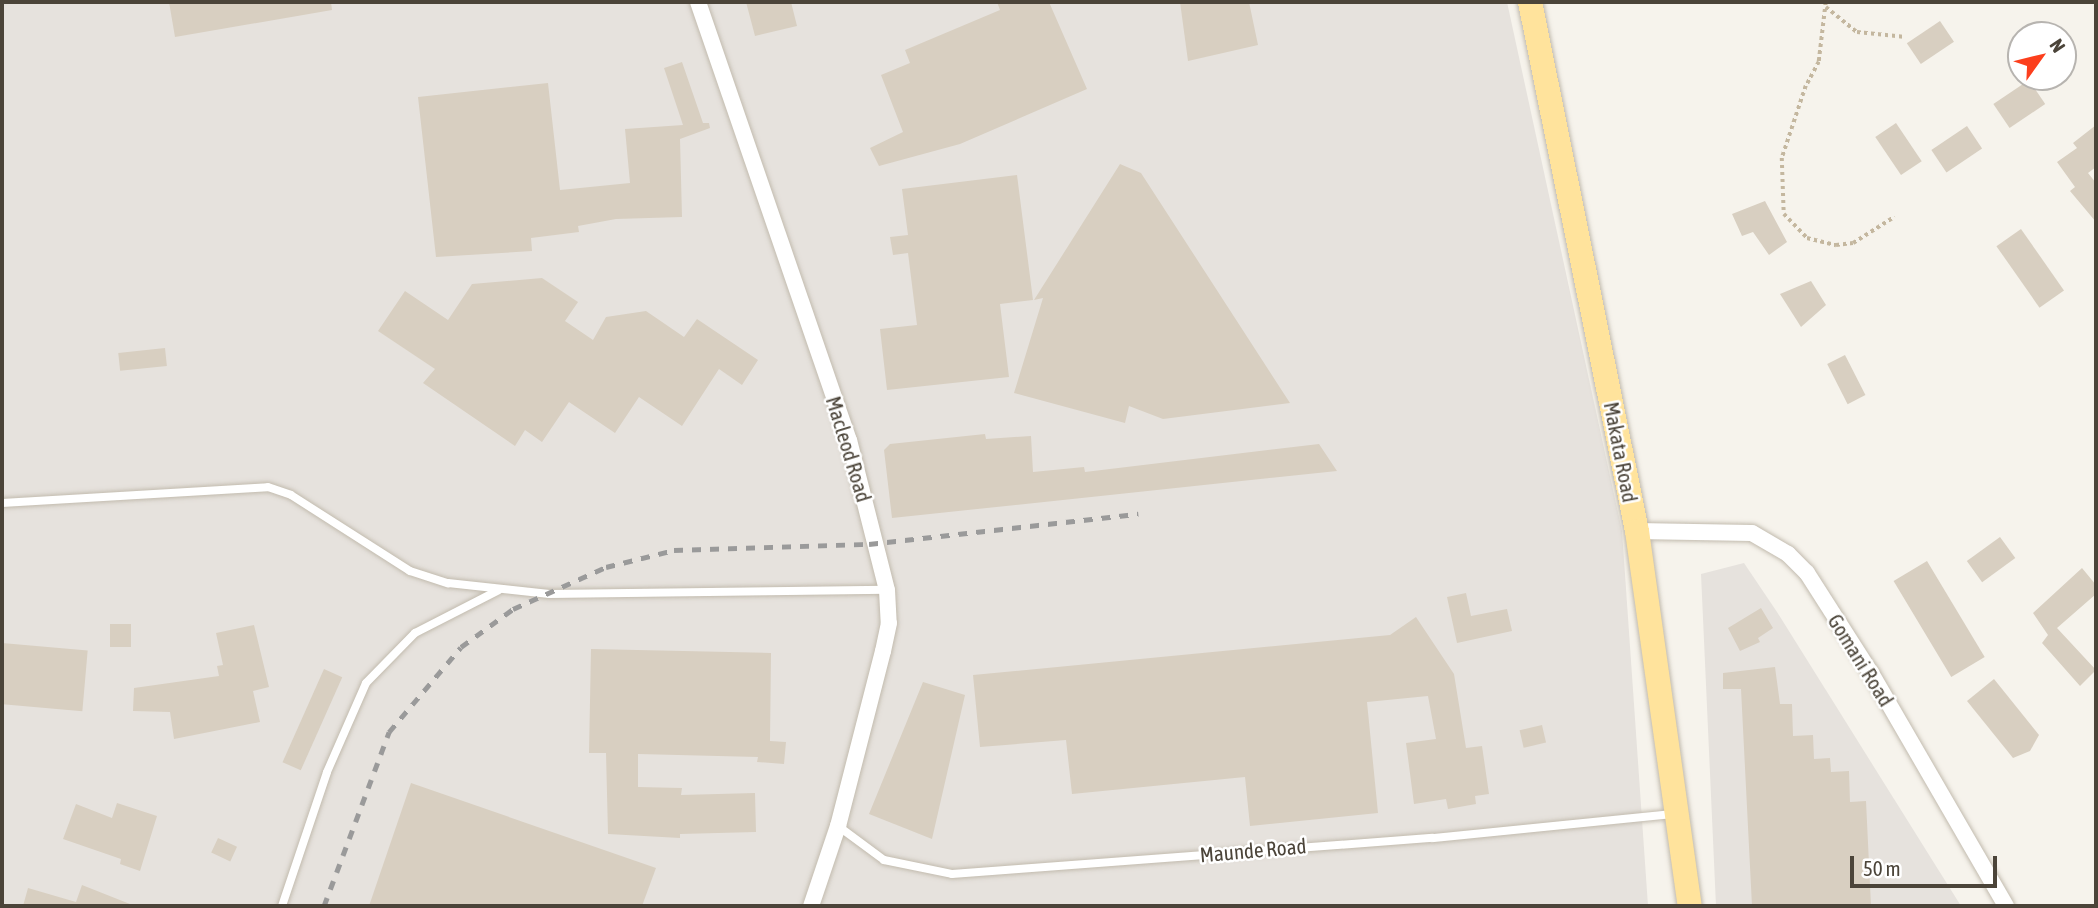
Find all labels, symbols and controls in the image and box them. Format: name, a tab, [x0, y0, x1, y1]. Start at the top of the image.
north arrow	[2007, 21, 2077, 91]
text: N	[2045, 35, 2070, 56]
street label: Macleod Road	[821, 393, 877, 505]
street label: Makata Road	[1599, 400, 1643, 504]
street label: Gomani Road	[1823, 609, 1899, 711]
street label: Maunde Road	[1199, 833, 1307, 867]
scale bar	[1853, 842, 2000, 886]
text: 50 m	[1863, 856, 1901, 880]

